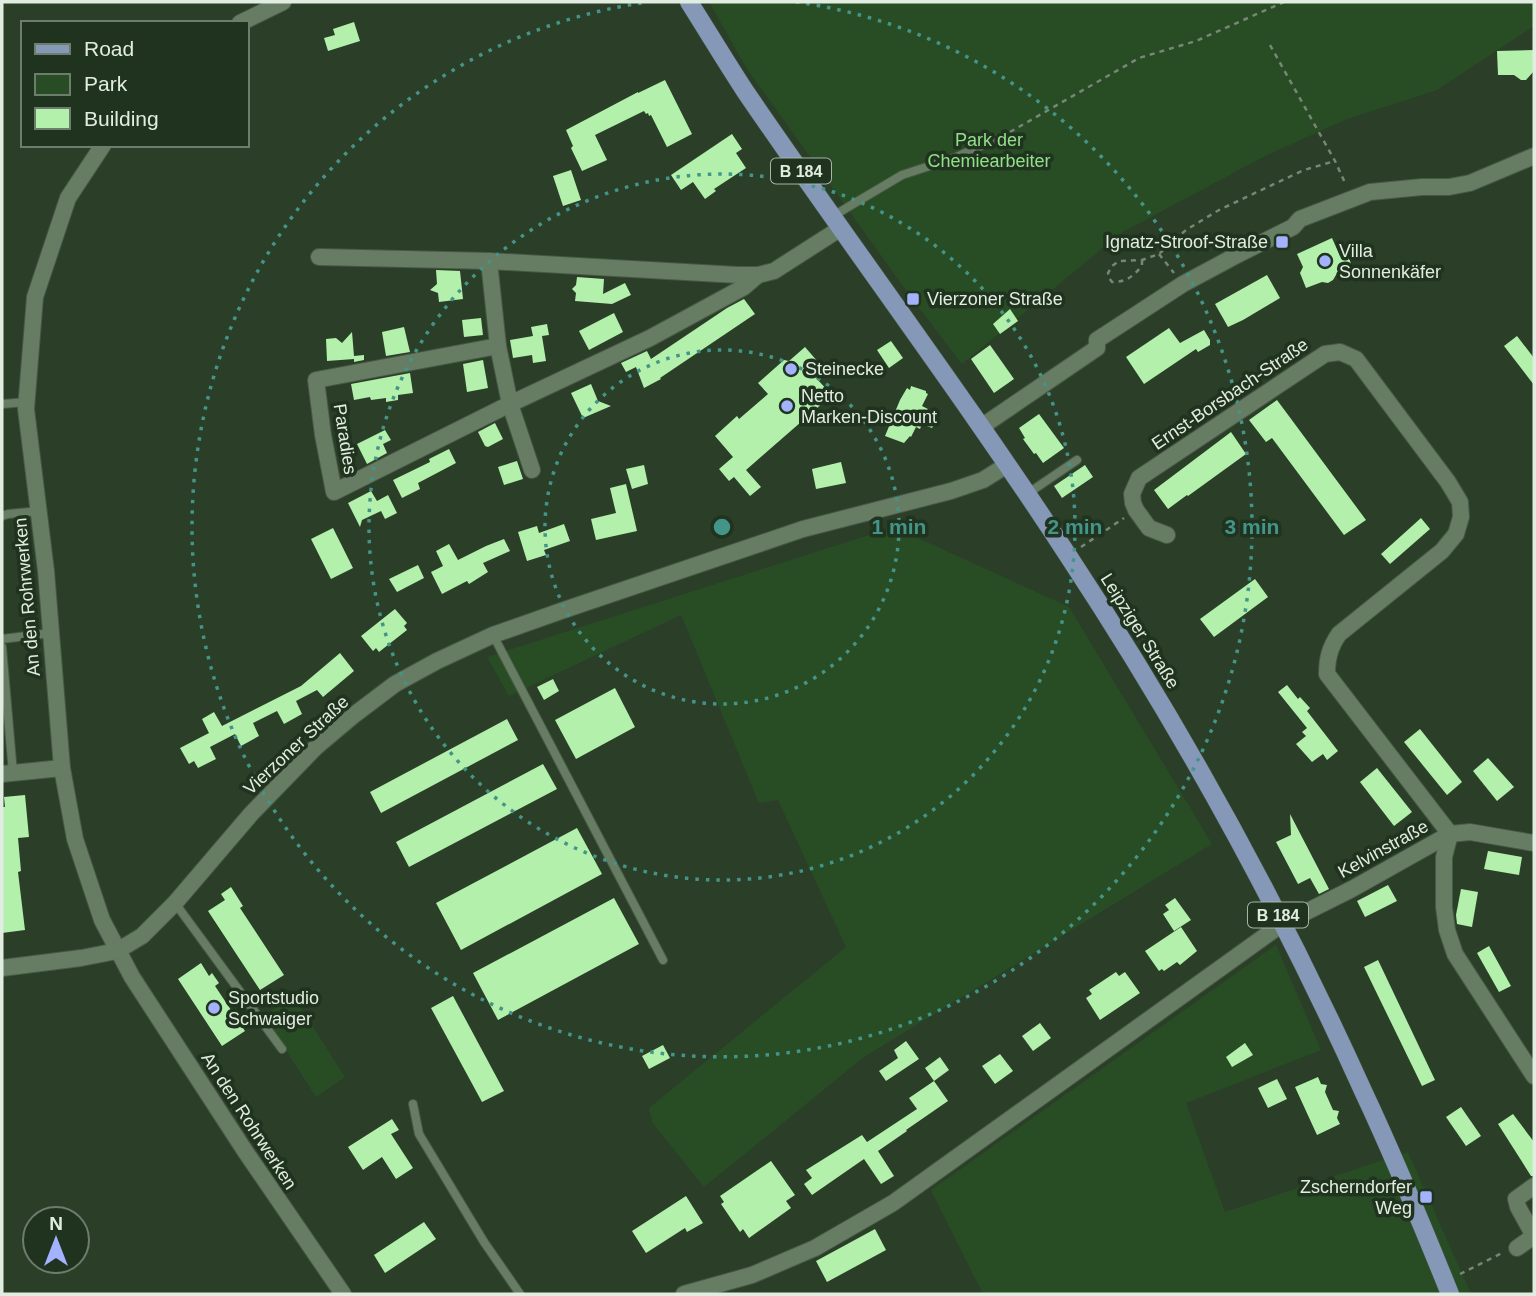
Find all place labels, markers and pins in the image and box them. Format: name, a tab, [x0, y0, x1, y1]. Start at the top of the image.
place label: Ignatz-Stroof-Straße	[1105, 232, 1268, 252]
marker: Ignatz-Stroof-Straße	[1274, 234, 1290, 250]
place label: Villa Sonnenkäfer	[1339, 241, 1441, 282]
marker: Villa Sonnenkäfer	[1317, 253, 1333, 269]
place label: Vierzoner Straße	[927, 289, 1063, 309]
marker: Vierzoner Straße	[905, 291, 921, 307]
place label: Steinecke	[805, 359, 884, 379]
marker: Steinecke	[783, 361, 799, 377]
place label: Netto Marken-Discount	[801, 386, 937, 427]
marker: Netto Marken-Discount	[779, 398, 795, 414]
centre of rings	[710, 515, 734, 539]
place label: Sportstudio Schwaiger	[228, 988, 319, 1029]
marker: Sportstudio Schwaiger	[206, 1000, 222, 1016]
place label: Zscherndorfer Weg	[1300, 1177, 1412, 1218]
marker: Zscherndorfer Weg	[1418, 1189, 1434, 1205]

